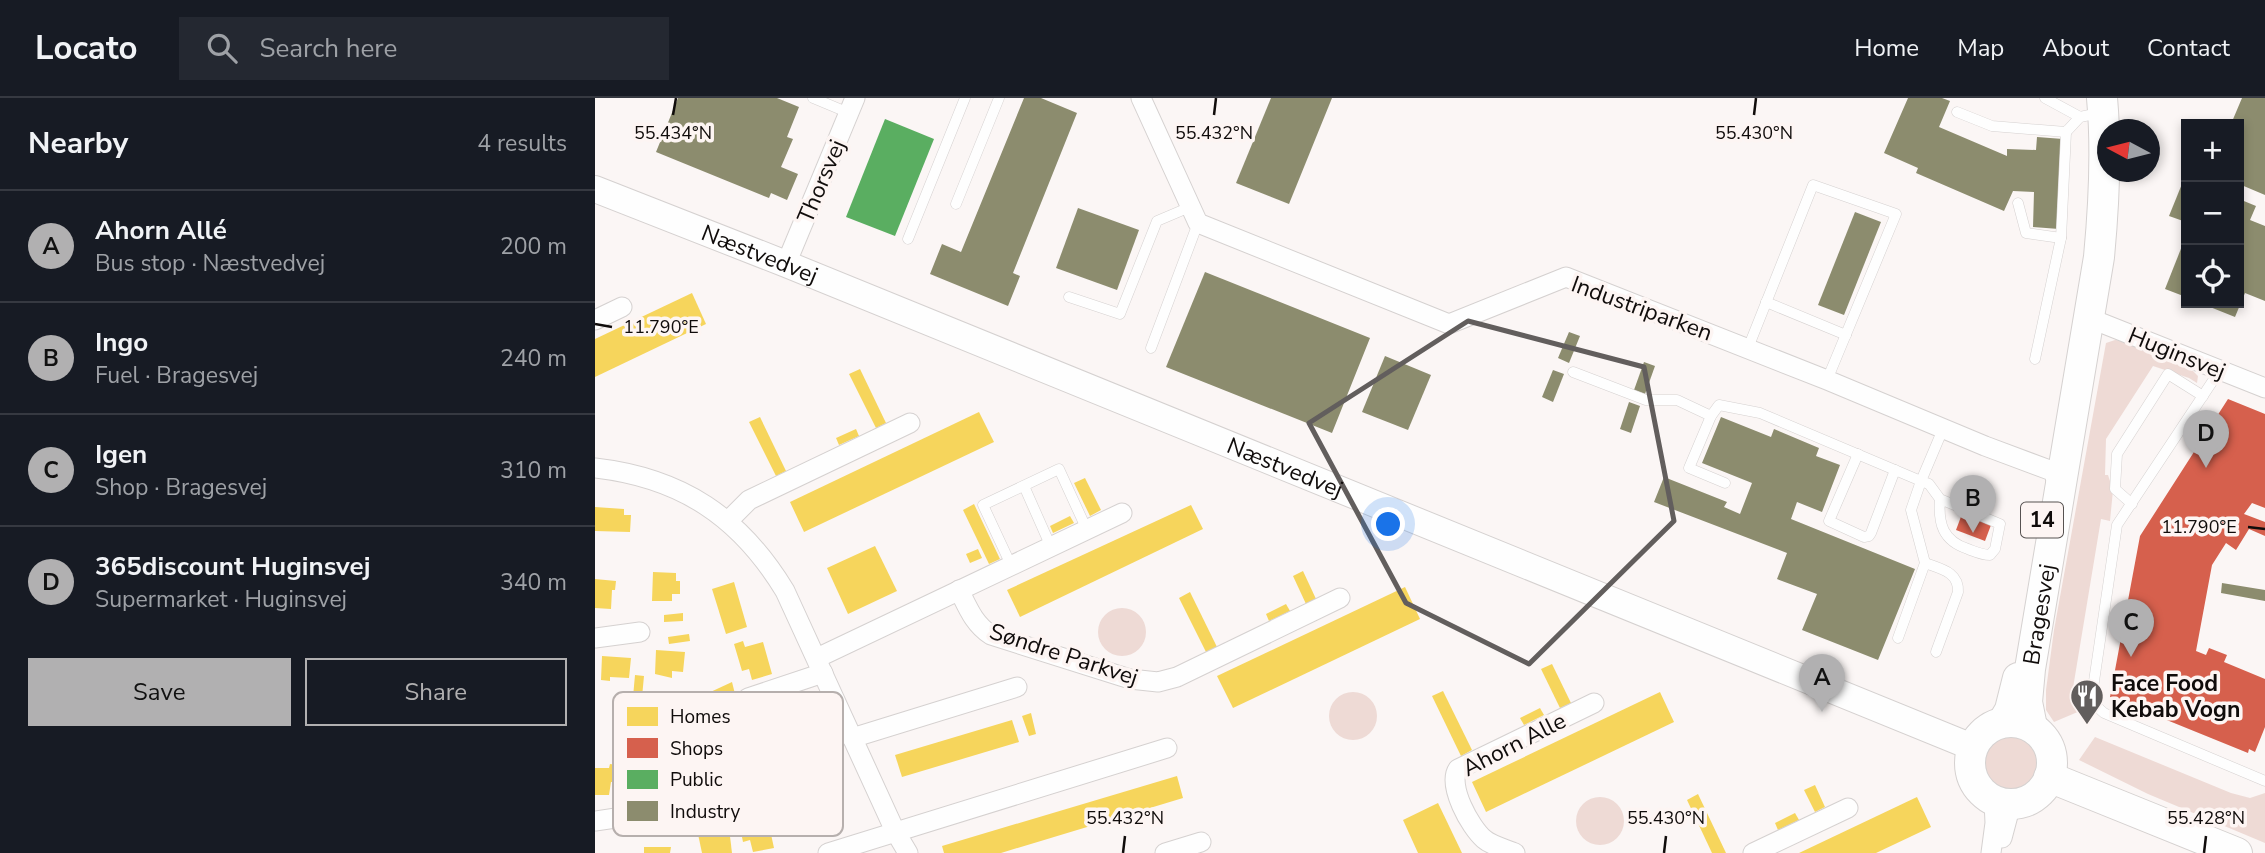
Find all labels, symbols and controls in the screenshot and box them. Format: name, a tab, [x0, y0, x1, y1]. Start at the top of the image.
search box	[179, 17, 669, 80]
text: Locato	[35, 26, 137, 71]
icon: search	[203, 29, 241, 67]
text: Search here	[259, 31, 397, 66]
text: Home	[1854, 32, 1919, 64]
text: Map	[1957, 32, 2004, 64]
text: About	[2042, 32, 2109, 64]
text: Contact	[2147, 32, 2230, 64]
north arrow	[2097, 119, 2160, 182]
map controls	[2181, 119, 2244, 308]
button: +	[2181, 119, 2244, 182]
text: 55.434°N	[634, 121, 712, 145]
text: 55.432°N	[1175, 121, 1253, 145]
text: 55.430°N	[1715, 121, 1793, 145]
text: Nearby	[28, 123, 128, 164]
text: 4 results	[477, 128, 567, 159]
street label: Thorsvej	[790, 135, 853, 228]
button: −	[2181, 182, 2244, 245]
text: Ahorn Allé	[95, 213, 227, 248]
street label: Næstvedvej	[697, 217, 822, 291]
text: A	[42, 231, 60, 262]
text: 200 m	[500, 231, 567, 262]
button: locate	[2181, 245, 2244, 308]
text: Bus stop · Næstvedvej	[95, 248, 325, 279]
street label: Industriparken	[1567, 269, 1717, 348]
text: 11.790°E	[623, 315, 699, 339]
street label: Huginsvej	[2124, 320, 2230, 387]
text: Ingo	[95, 325, 148, 360]
text: B	[43, 343, 59, 374]
text: 240 m	[500, 343, 567, 374]
text: Fuel · Bragesvej	[95, 360, 258, 391]
pin: D	[2183, 410, 2229, 468]
street label: Næstvedvej	[1222, 430, 1348, 505]
text: Igen	[95, 437, 147, 472]
text: C	[43, 455, 59, 486]
text: 310 m	[500, 455, 567, 486]
text: Shop · Bragesvej	[95, 472, 267, 503]
pin: B	[1950, 475, 1996, 533]
road number: 14	[2021, 502, 2063, 538]
your location	[1371, 507, 1405, 541]
text: 11.790°E	[2161, 515, 2237, 539]
text: 365discount Huginsvej	[95, 549, 370, 584]
street label: Bragesvej	[2016, 562, 2063, 667]
text: D	[42, 567, 60, 598]
text: 340 m	[500, 567, 567, 598]
text: Supermarket · Huginsvej	[95, 584, 347, 615]
pin: C	[2108, 599, 2154, 657]
street label: Søndre Parkvej	[986, 616, 1142, 693]
pin: A	[1799, 654, 1845, 712]
button: Save	[28, 658, 291, 726]
button: Share	[305, 658, 567, 726]
place label: Face Food Kebab Vogn	[2111, 668, 2240, 725]
restaurant icon: Face Food Kebab Vogn	[2068, 677, 2106, 726]
legend	[613, 692, 843, 836]
text: Homes	[670, 704, 731, 730]
street label: Ahorn Alle	[1457, 705, 1571, 784]
text: Shops	[670, 736, 723, 762]
text: Public	[670, 767, 723, 793]
text: Industry	[670, 799, 740, 825]
text: 55.432°N	[1086, 806, 1164, 830]
text: 55.430°N	[1627, 806, 1705, 830]
text: 55.428°N	[2167, 806, 2245, 830]

